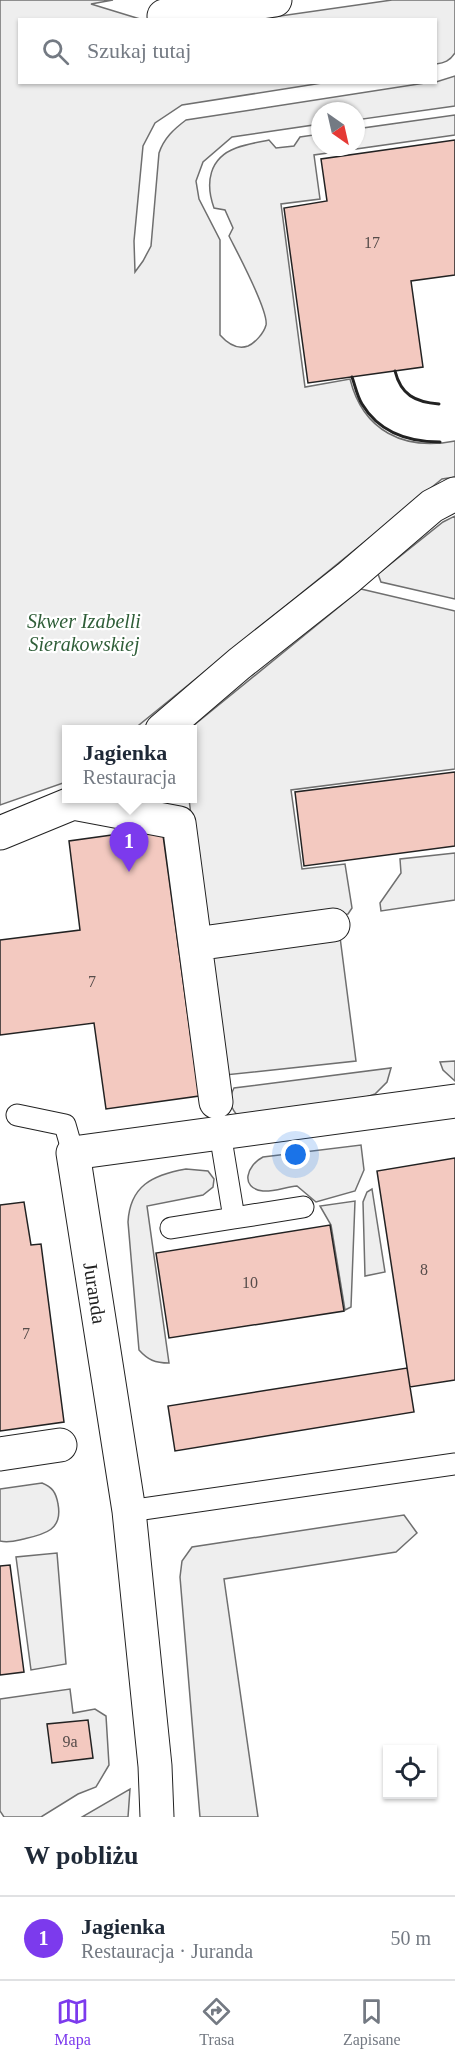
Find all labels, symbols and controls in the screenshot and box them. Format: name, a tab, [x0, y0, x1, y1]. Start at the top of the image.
search box	[18, 18, 437, 84]
icon: search	[39, 35, 72, 68]
text: Szukaj tutaj	[87, 38, 191, 63]
north arrow	[311, 102, 365, 156]
house number: 17	[364, 234, 380, 251]
park label: Skwer Izabelli Sierakowskiej	[27, 610, 141, 656]
popup	[62, 725, 197, 803]
text: Jagienka	[83, 740, 167, 765]
text: Restauracja	[83, 766, 176, 788]
pin: 1	[110, 822, 148, 872]
house number: 7	[88, 973, 96, 990]
your location	[281, 1140, 310, 1169]
street label: Juranda	[79, 1261, 111, 1326]
house number: 8	[420, 1261, 428, 1278]
house number: 10	[242, 1274, 258, 1291]
house number: 7	[22, 1325, 30, 1342]
house number: 9a	[62, 1733, 78, 1750]
map controls	[383, 1745, 437, 1799]
button: locate	[383, 1745, 437, 1799]
text: W pobliżu	[24, 1841, 138, 1870]
text: Jagienka	[81, 1914, 165, 1939]
text: 1	[39, 1927, 49, 1949]
text: 50 m	[390, 1927, 431, 1949]
text: Restauracja · Juranda	[81, 1940, 253, 1962]
tab: Mapa	[54, 1995, 91, 2049]
tab: Trasa	[199, 1995, 234, 2049]
tab: Zapisane	[343, 1995, 401, 2049]

